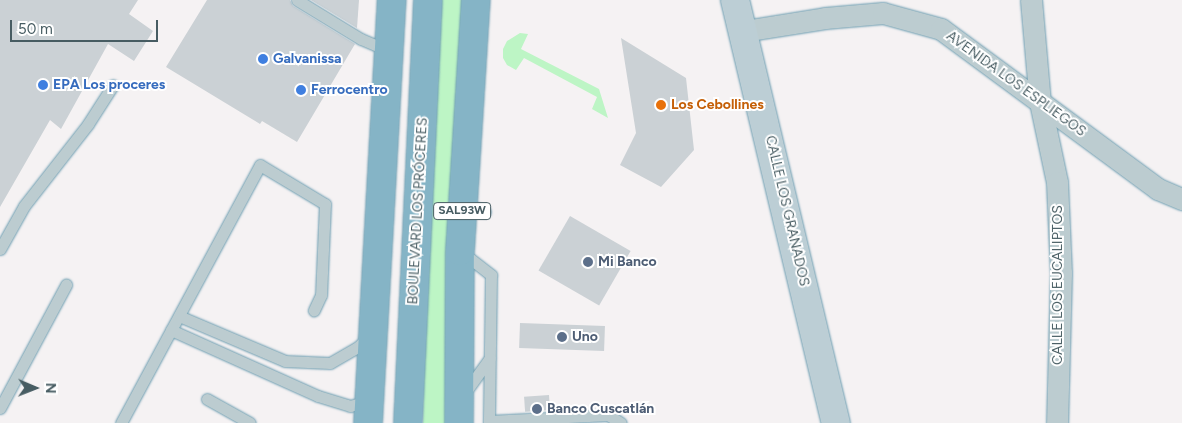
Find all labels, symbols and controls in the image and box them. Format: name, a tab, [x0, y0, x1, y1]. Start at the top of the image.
scale bar	[12, 10, 160, 42]
text: 50 m	[18, 20, 53, 38]
street label: AVENIDA LOS ESPLIEGOS	[943, 28, 1089, 140]
place label: Galvanissa	[273, 51, 341, 67]
marker: Galvanissa	[257, 53, 269, 65]
place label: EPA Los proceres	[53, 77, 165, 93]
marker: EPA Los proceres	[37, 79, 49, 91]
place label: Ferrocentro	[311, 82, 388, 98]
marker: Ferrocentro	[295, 84, 307, 96]
place label: Los Cebollines	[671, 97, 764, 113]
marker: Los Cebollines	[655, 99, 667, 111]
street label: BOULEVARD LOS PRÓCERES	[405, 117, 431, 305]
street label: CALLE LOS GRANADOS	[761, 134, 813, 288]
road number: SAL93W	[432, 202, 492, 220]
street label: CALLE LOS EUCALIPTOS	[1050, 205, 1066, 365]
place label: Mi Banco	[598, 254, 657, 270]
marker: Mi Banco	[582, 256, 594, 268]
place label: Uno	[572, 329, 598, 345]
marker: Uno	[556, 331, 568, 343]
north arrow	[10, 363, 60, 413]
text: N	[42, 383, 59, 394]
place label: Banco Cuscatlán	[547, 401, 654, 417]
marker: Banco Cuscatlán	[531, 403, 543, 415]

